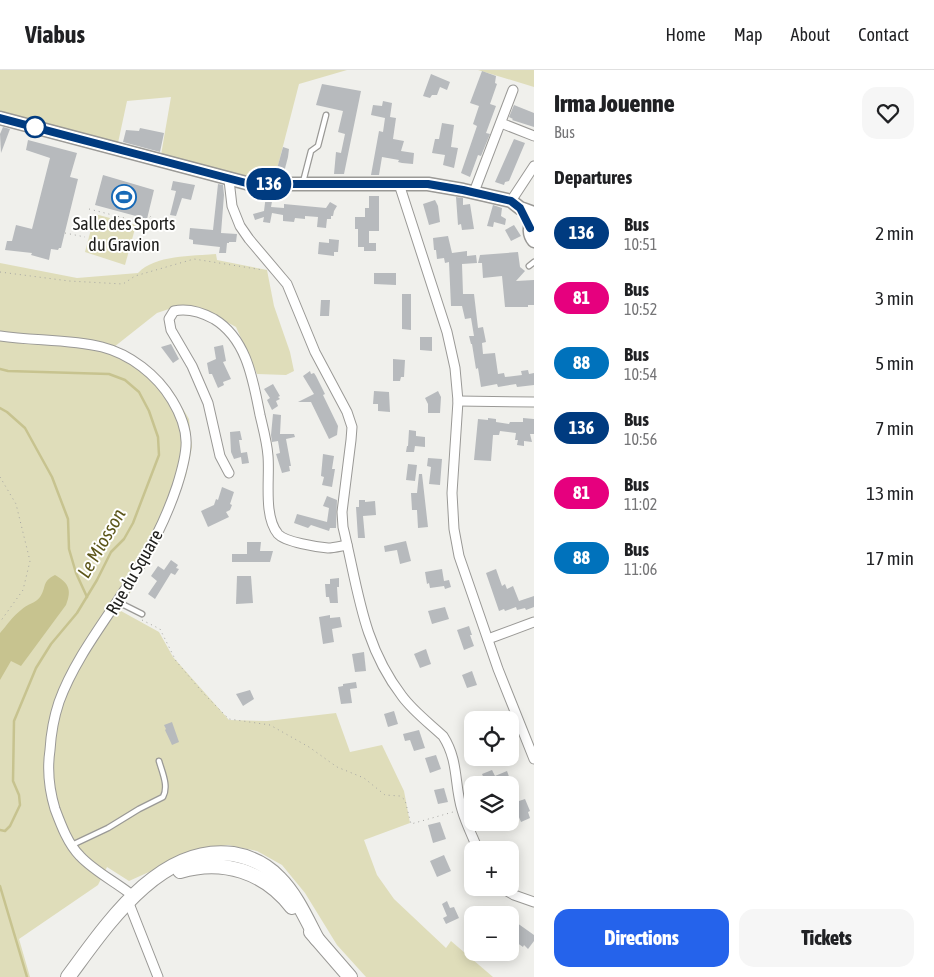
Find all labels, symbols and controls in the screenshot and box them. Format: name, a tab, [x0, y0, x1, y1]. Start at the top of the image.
text: Viabus	[25, 21, 85, 48]
text: Home	[666, 24, 706, 45]
text: Map	[734, 24, 763, 45]
text: About	[791, 24, 830, 45]
text: Contact	[858, 24, 909, 45]
button: heart	[862, 87, 914, 139]
text: Irma Jouenne	[554, 90, 675, 117]
unlabelled marker	[24, 116, 46, 138]
text: Bus	[554, 123, 575, 141]
text: Departures	[554, 166, 632, 188]
line badge: 136	[240, 168, 298, 200]
text: 136	[256, 173, 282, 194]
sports icon: Salle des Sports du Gravion	[111, 184, 137, 210]
place label: Salle des Sports du Gravion	[73, 213, 175, 255]
text: Bus	[624, 213, 649, 235]
text: 136	[569, 222, 594, 243]
text: 2 min	[875, 222, 914, 244]
text: 10:51	[624, 235, 657, 253]
text: Bus	[624, 278, 649, 300]
text: 81	[573, 287, 590, 308]
text: 3 min	[875, 287, 914, 309]
text: 10:52	[624, 300, 657, 318]
text: Bus	[624, 343, 649, 365]
text: 88	[573, 352, 590, 373]
text: 5 min	[875, 352, 914, 374]
text: 10:54	[624, 365, 657, 383]
text: Bus	[624, 408, 649, 430]
text: 136	[569, 417, 594, 438]
text: 7 min	[875, 417, 914, 439]
text: 10:56	[624, 430, 657, 448]
text: Bus	[624, 473, 649, 495]
text: 81	[573, 482, 590, 503]
text: 13 min	[866, 482, 914, 504]
text: 11:02	[624, 495, 657, 513]
water label: Le Miosson	[72, 505, 130, 581]
street label: Rue du Square	[101, 526, 167, 618]
text: Bus	[624, 538, 649, 560]
text: 88	[573, 547, 590, 568]
text: 17 min	[866, 547, 914, 569]
text: 11:06	[624, 560, 657, 578]
map controls	[464, 711, 519, 961]
button: locate	[464, 711, 519, 766]
button: layers	[464, 776, 519, 831]
button: +	[464, 841, 519, 896]
button: −	[464, 906, 519, 961]
button: Directions	[554, 909, 729, 967]
button: Tickets	[739, 909, 914, 967]

